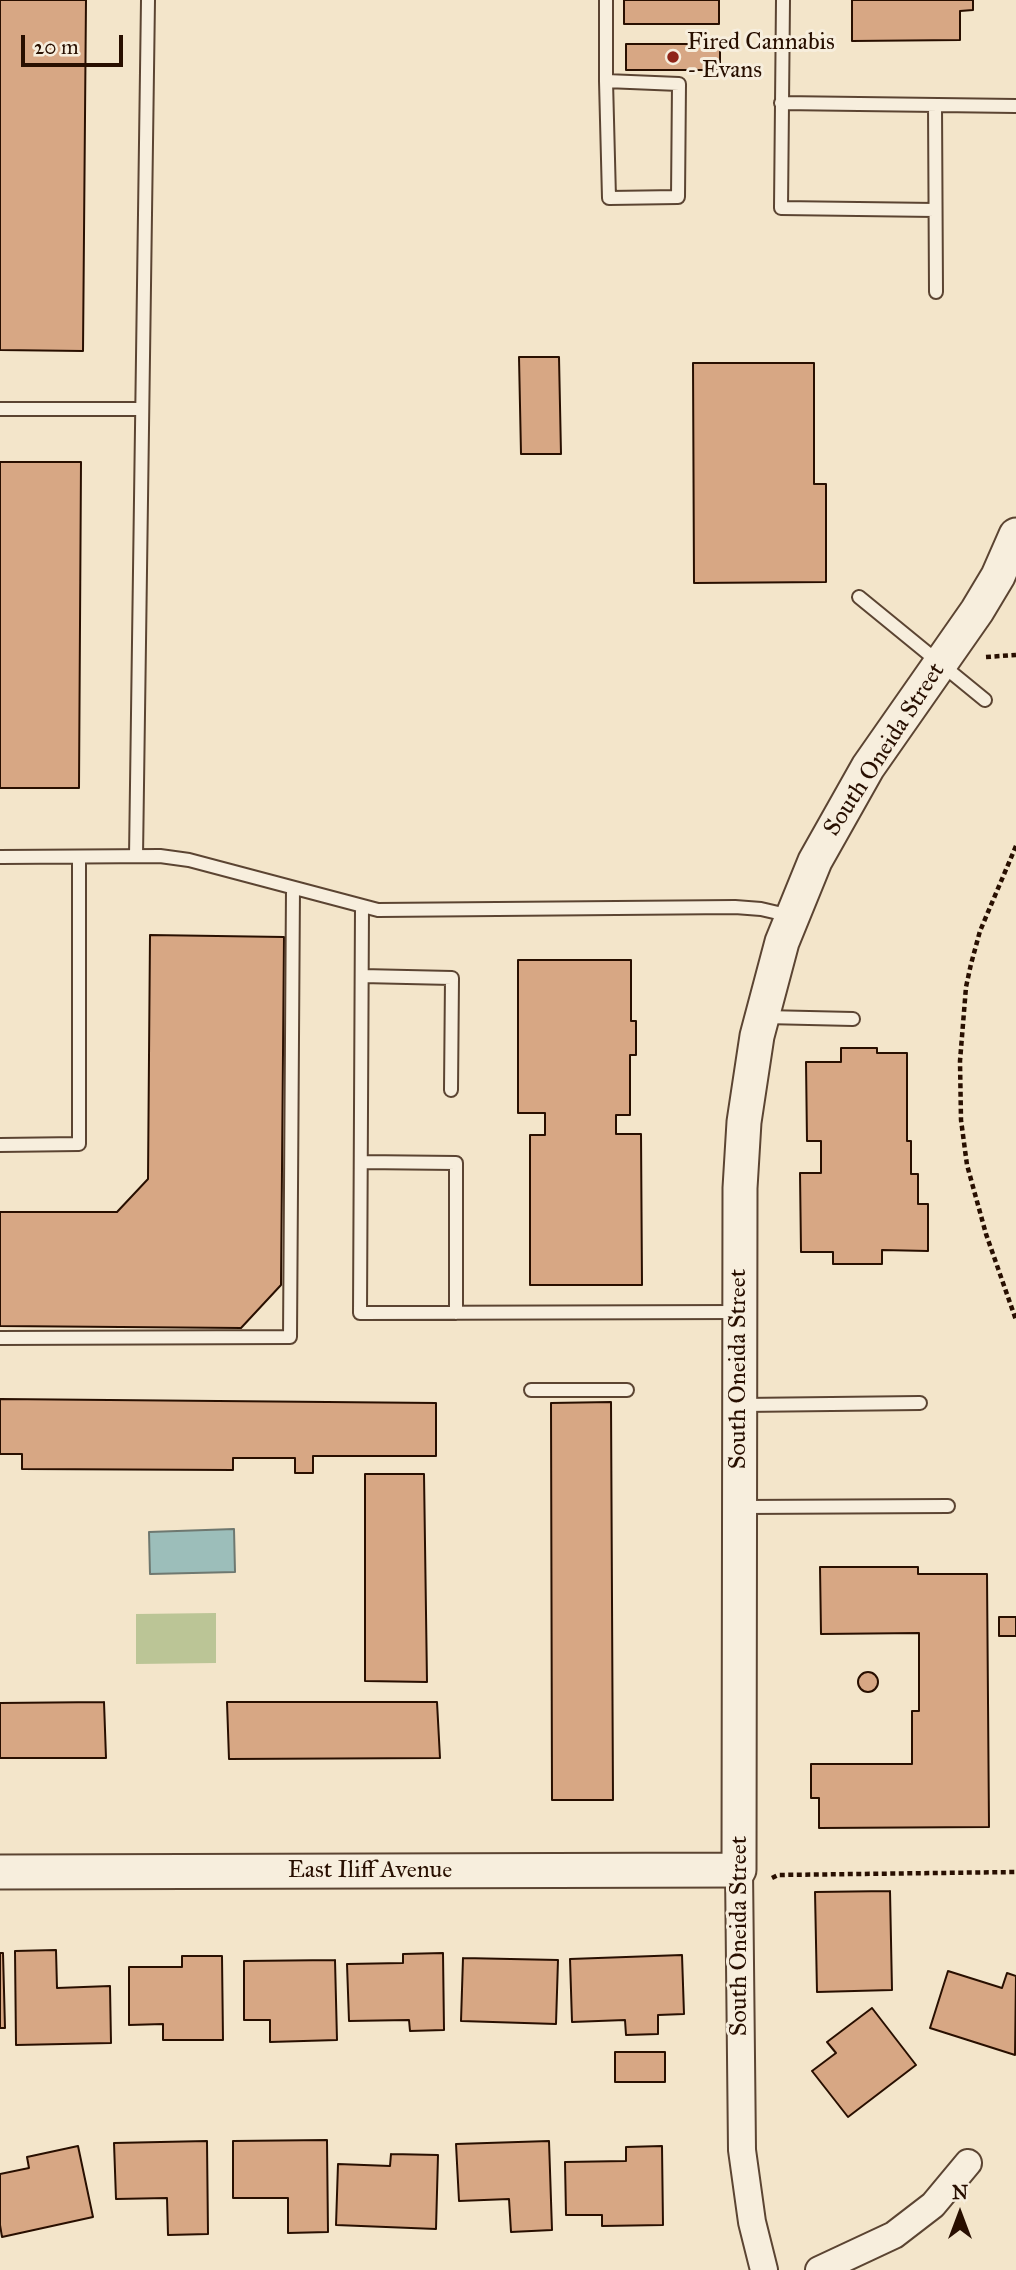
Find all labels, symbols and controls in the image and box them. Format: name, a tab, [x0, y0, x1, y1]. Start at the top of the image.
scale bar	[24, 21, 126, 65]
place label: Fired Cannabis - Evans	[687, 29, 835, 85]
text: 20 m	[34, 34, 79, 60]
marker: Fired Cannabis - Evans	[665, 49, 681, 65]
street label: South Oneida Street	[818, 658, 952, 842]
street label: South Oneida Street	[725, 1269, 753, 1469]
street label: South Oneida Street	[726, 1836, 754, 2036]
street label: East Iliff Avenue	[288, 1857, 452, 1885]
north arrow	[925, 2179, 995, 2249]
text: N	[952, 2181, 968, 2204]

